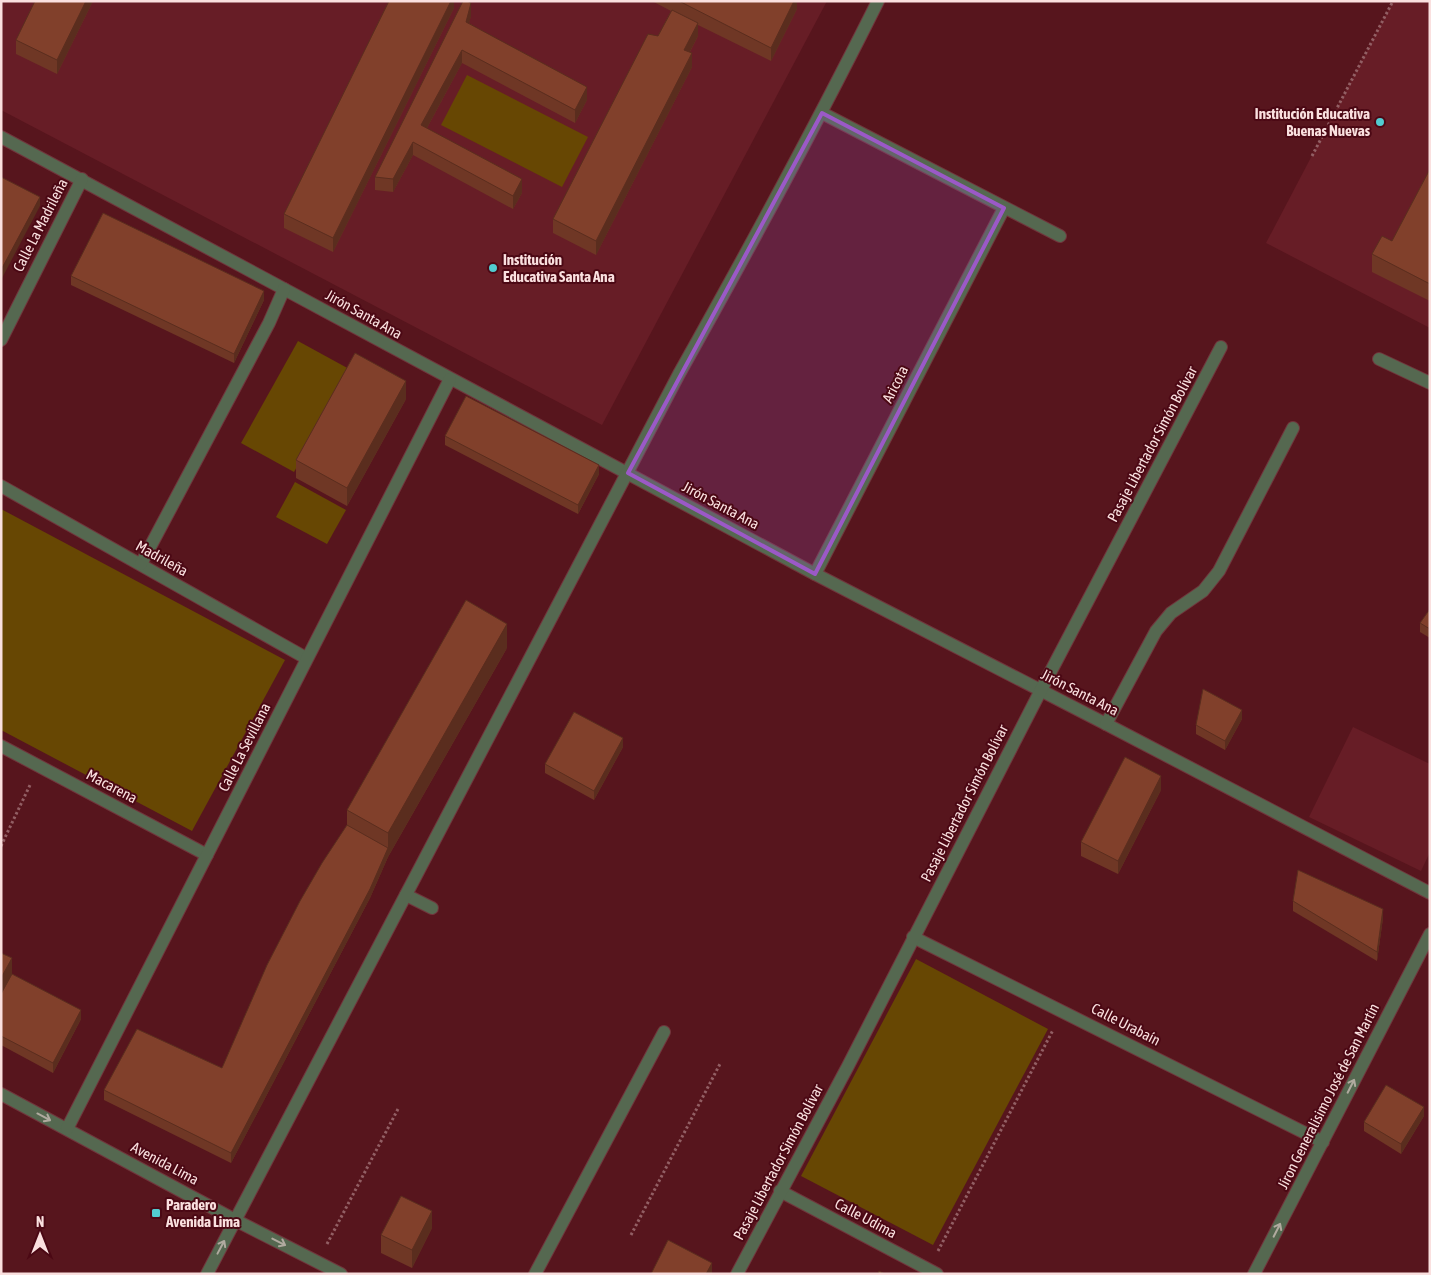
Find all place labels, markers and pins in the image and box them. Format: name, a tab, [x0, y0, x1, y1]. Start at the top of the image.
place label: Institución Educativa Buenas Nuevas	[1255, 105, 1371, 139]
marker: Institución Educativa Buenas Nuevas	[1374, 116, 1386, 128]
place label: Institución Educativa Santa Ana	[503, 251, 615, 285]
marker: Institución Educativa Santa Ana	[487, 262, 499, 274]
place label: Paradero Avenida Lima	[165, 1196, 240, 1230]
marker: Paradero Avenida Lima	[150, 1207, 162, 1219]

